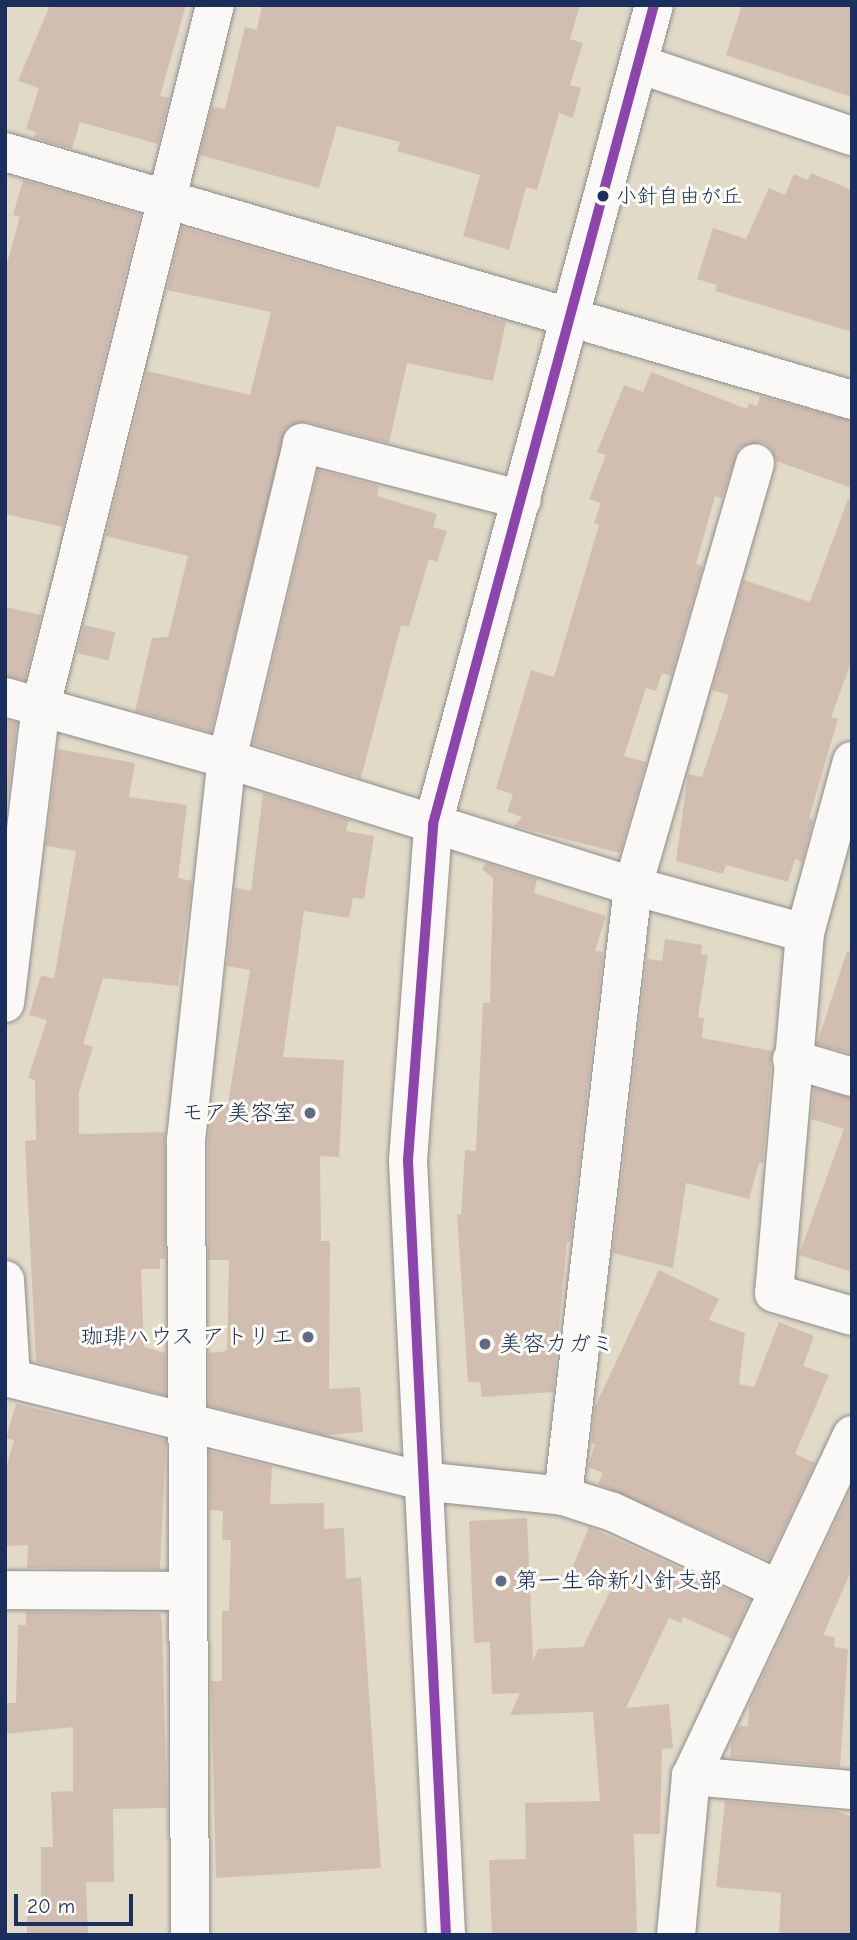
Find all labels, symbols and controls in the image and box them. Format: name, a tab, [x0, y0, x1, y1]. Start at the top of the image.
place label: 小針自由が丘	[616, 183, 742, 209]
marker: 小針自由が丘	[596, 189, 610, 203]
place label: モア美容室	[181, 1099, 296, 1127]
marker: モア美容室	[302, 1105, 318, 1121]
place label: 珈琲ハウス アトリエ	[79, 1323, 294, 1351]
marker: 珈琲ハウス アトリエ	[300, 1329, 316, 1345]
place label: 美容カガミ	[499, 1330, 614, 1358]
marker: 美容カガミ	[477, 1336, 493, 1352]
place label: 第一生命新小針支部	[515, 1567, 722, 1595]
marker: 第一生命新小針支部	[493, 1573, 509, 1589]
scale bar	[18, 1881, 136, 1925]
text: 20 m	[27, 1894, 75, 1918]

